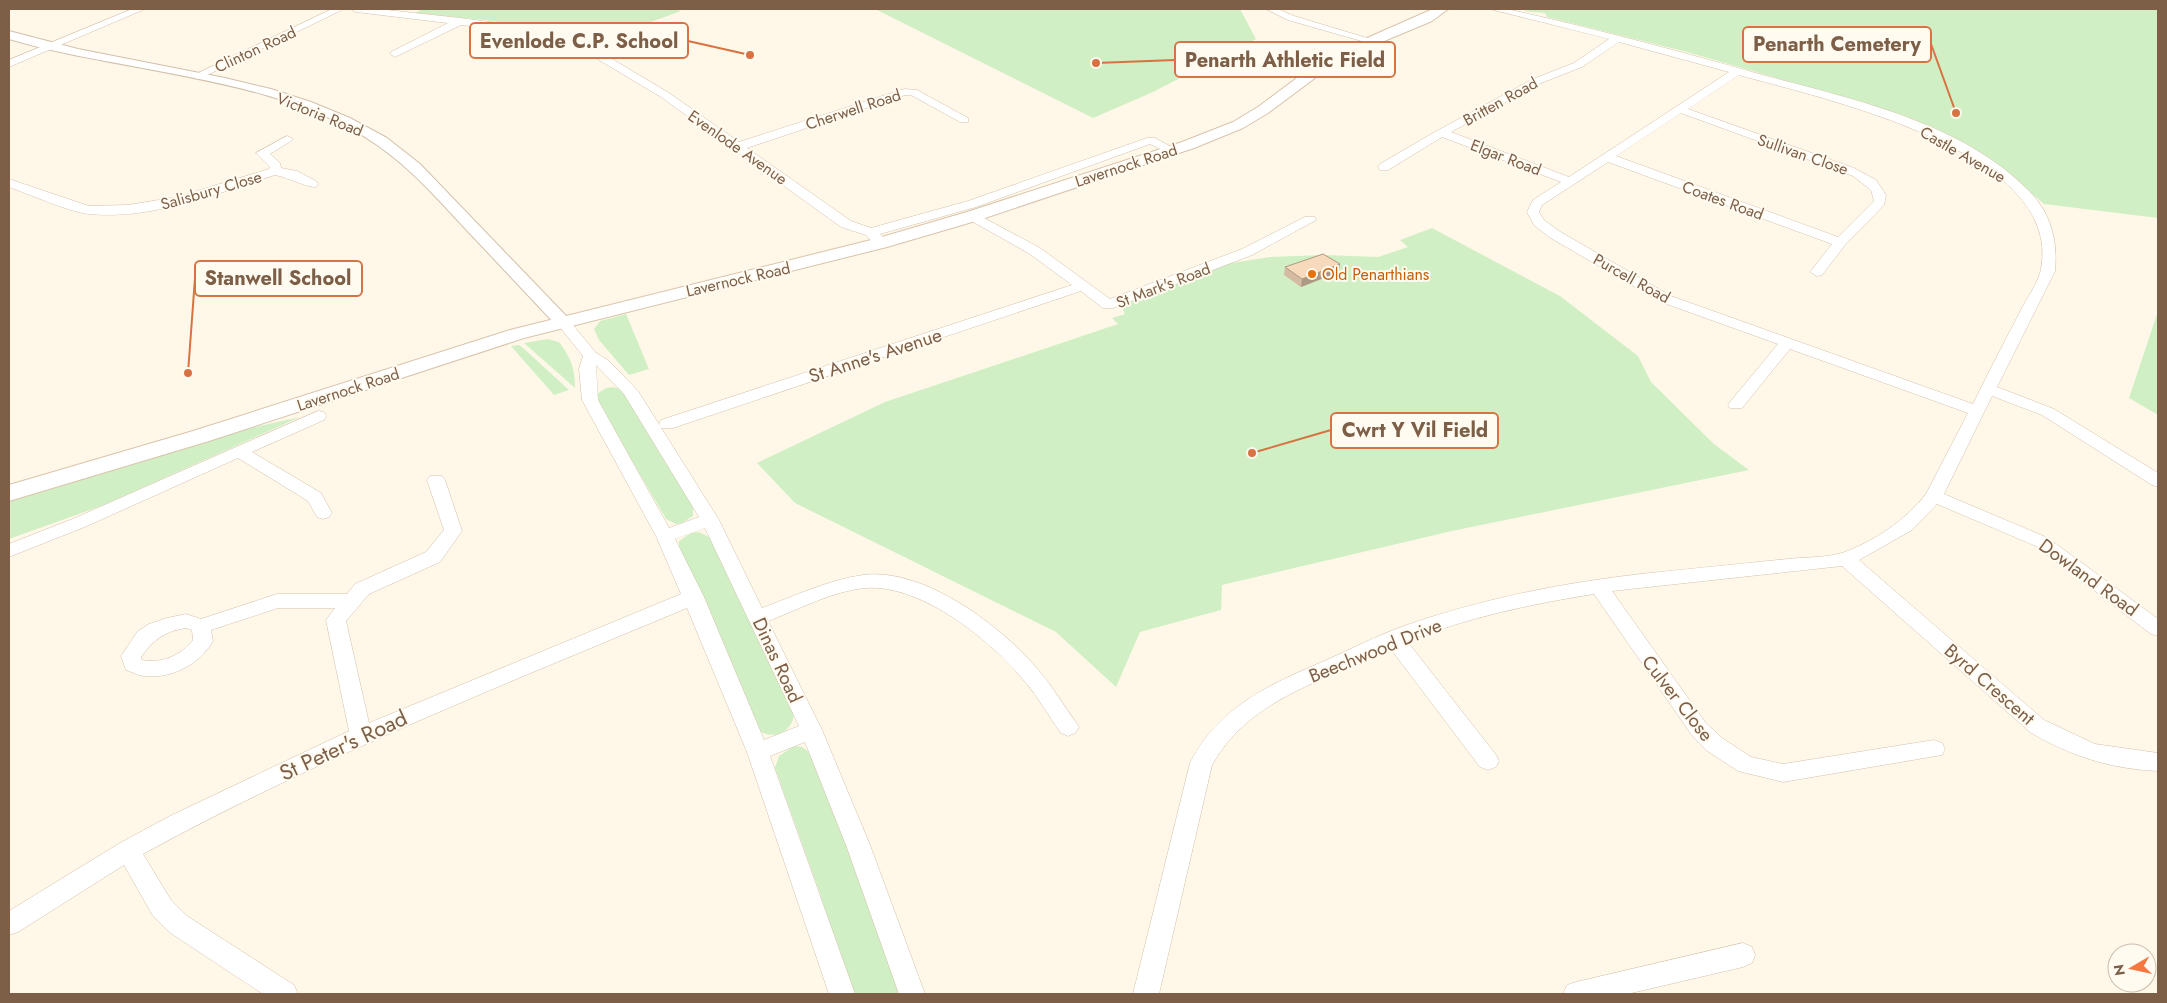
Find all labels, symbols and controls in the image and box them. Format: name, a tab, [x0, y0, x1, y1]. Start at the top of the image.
street label: Clinton Road	[211, 21, 300, 78]
callout: Evenlode C.P. School	[470, 23, 688, 58]
text: Evenlode C.P. School	[480, 27, 678, 56]
callout: Penarth Cemetery	[1743, 27, 1931, 62]
text: Penarth Cemetery	[1753, 30, 1922, 59]
callout: Penarth Athletic Field	[1175, 42, 1395, 77]
text: Penarth Athletic Field	[1185, 46, 1385, 75]
street label: Britten Road	[1459, 71, 1542, 131]
street label: Cherwell Road	[802, 83, 904, 136]
street label: Victoria Road	[273, 87, 367, 142]
street label: Evenlode Avenue	[683, 105, 792, 190]
street label: Castle Avenue	[1916, 121, 2010, 188]
street label: Sullivan Close	[1754, 128, 1851, 181]
street label: Elgar Road	[1467, 133, 1545, 181]
street label: Lavernock Road	[1072, 138, 1180, 193]
street label: Salisbury Close	[158, 165, 264, 216]
street label: Coates Road	[1679, 175, 1767, 226]
street label: Purcell Road	[1589, 248, 1674, 309]
street label: Lavernock Road	[684, 256, 793, 303]
street label: St Mark's Road	[1113, 257, 1214, 314]
callout: Stanwell School	[195, 261, 362, 296]
place label: Old Penarthians	[1322, 263, 1429, 286]
text: Stanwell School	[205, 264, 351, 293]
marker: Old Penarthians	[1306, 268, 1318, 280]
street label: St Anne's Avenue	[805, 321, 945, 390]
street label: Lavernock Road	[294, 362, 402, 417]
callout: Cwrt Y Vil Field	[1331, 413, 1498, 448]
text: Cwrt Y Vil Field	[1342, 416, 1488, 445]
street label: Dowland Road	[2033, 532, 2144, 623]
street label: Beechwood Drive	[1305, 611, 1446, 689]
street label: Dinas Road	[746, 613, 809, 707]
street label: Byrd Crescent	[1939, 637, 2041, 732]
street label: Culver Close	[1635, 650, 1720, 747]
street label: St Peter's Road	[274, 701, 412, 789]
north arrow	[2107, 943, 2157, 993]
text: N	[2108, 963, 2130, 977]

